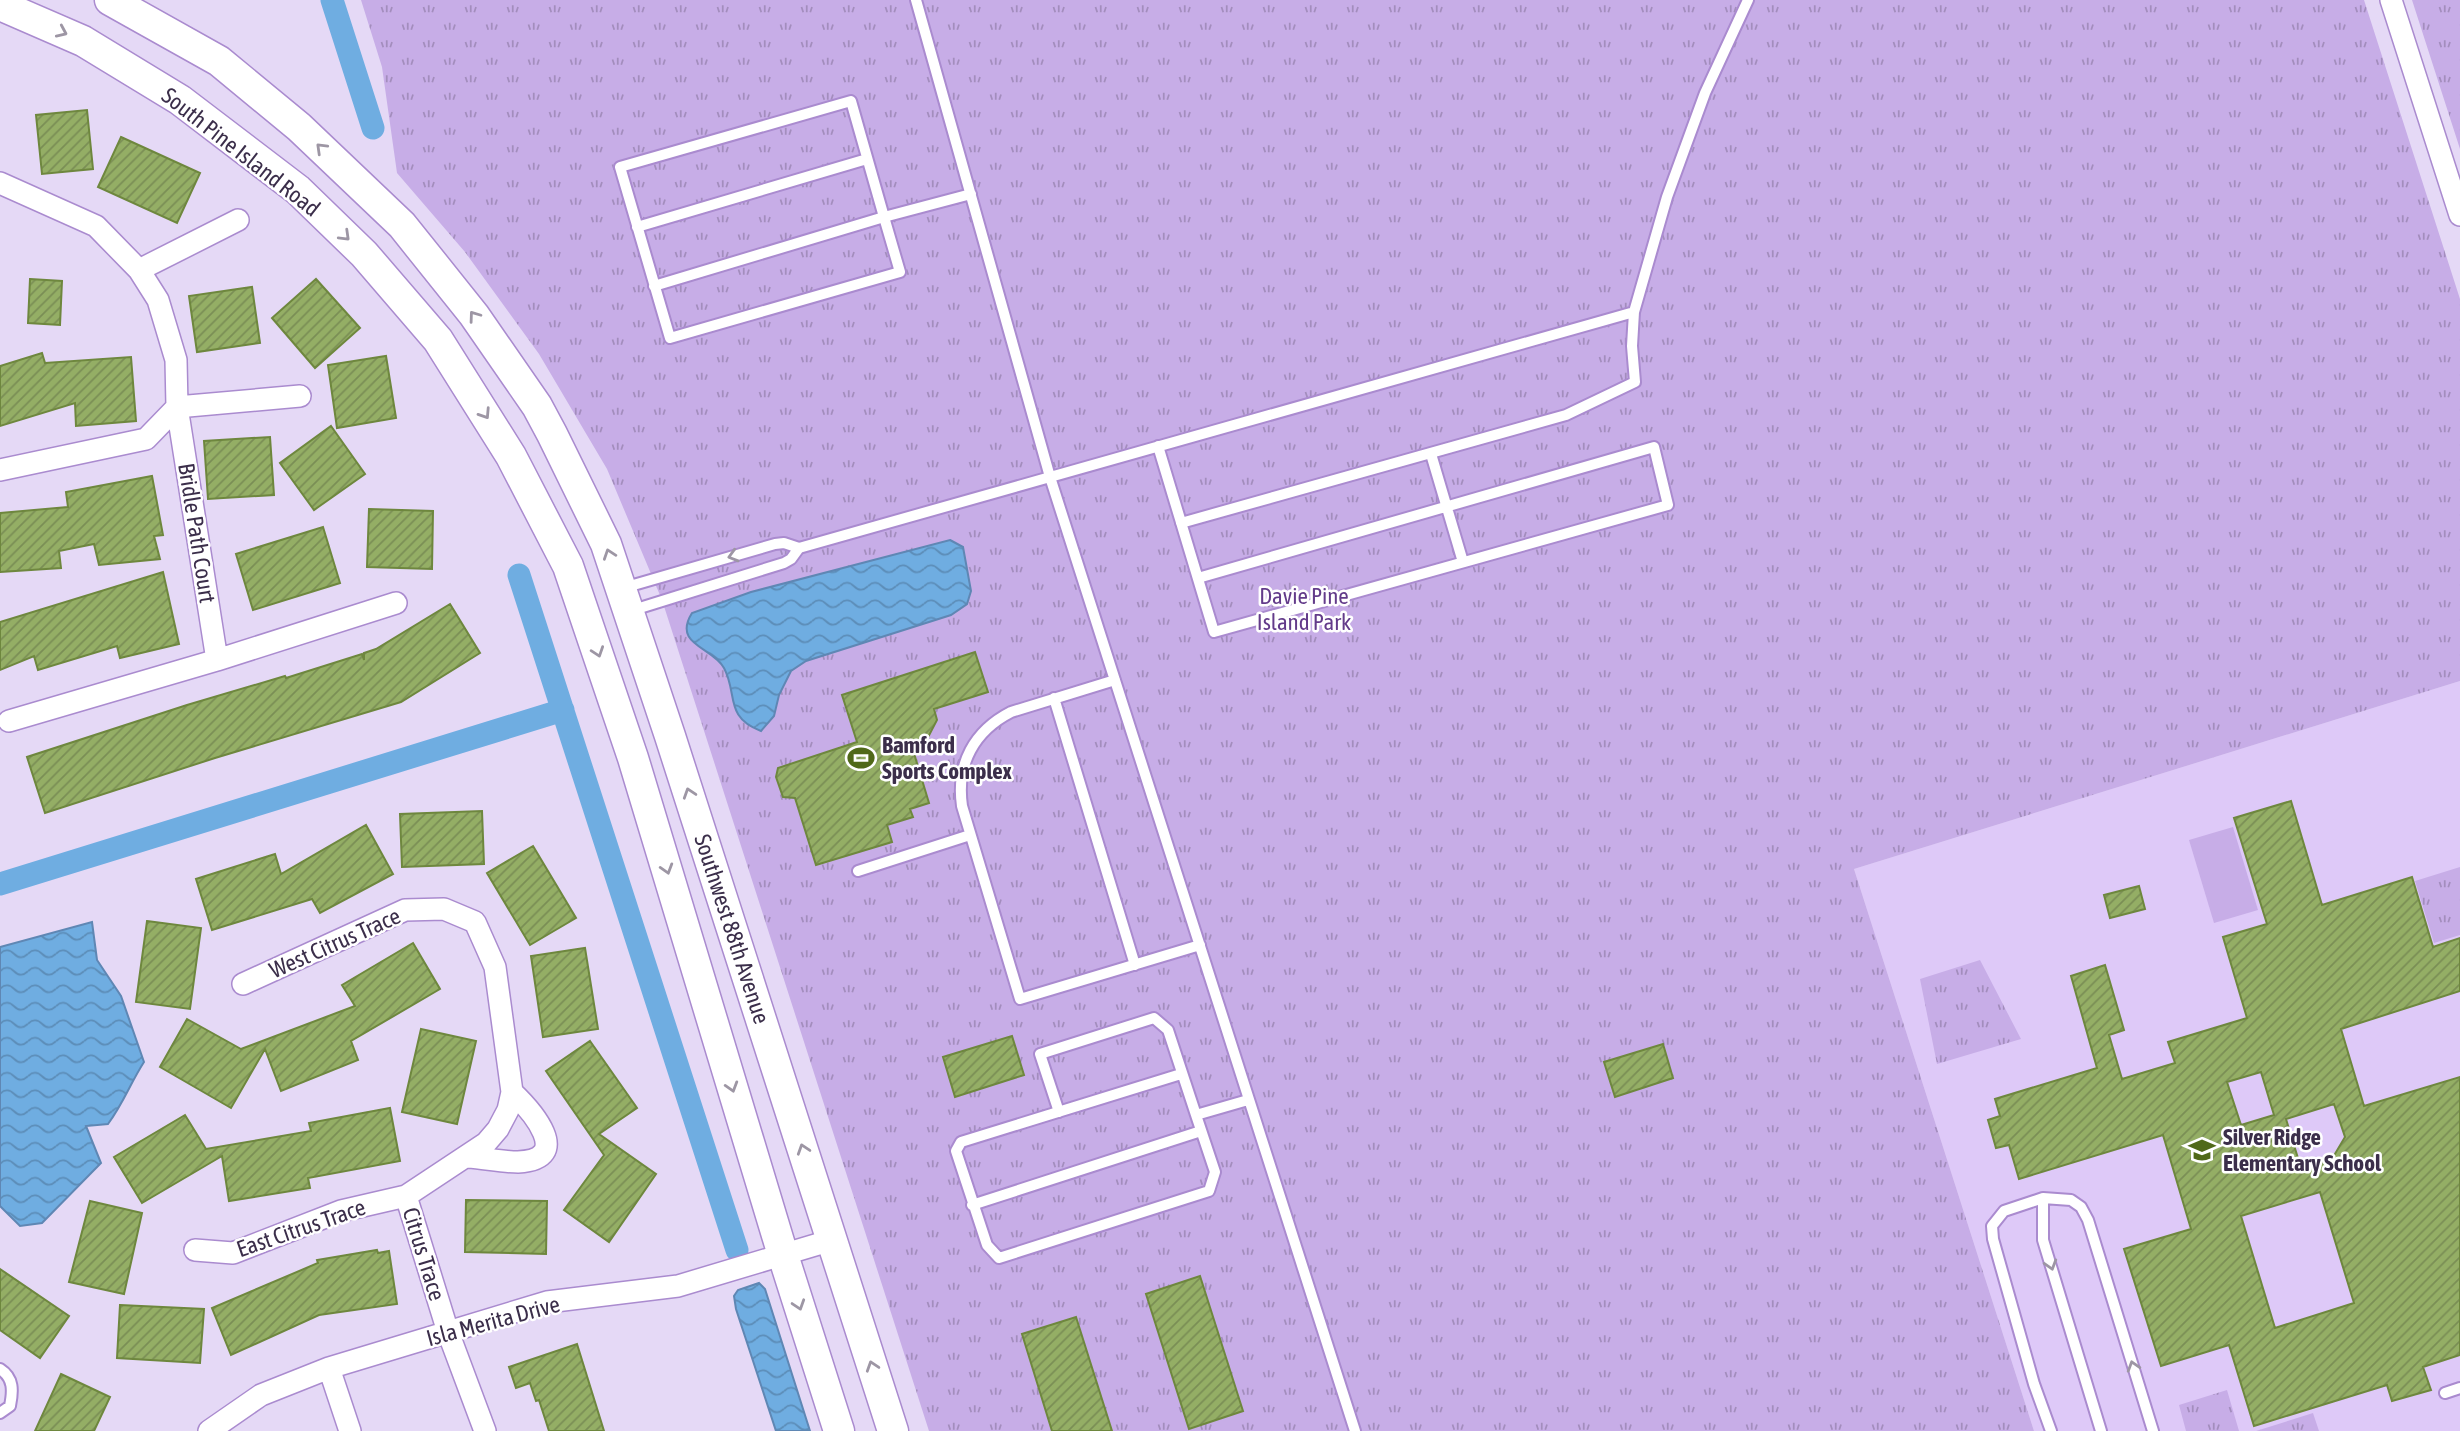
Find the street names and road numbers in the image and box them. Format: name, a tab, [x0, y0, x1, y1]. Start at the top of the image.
street label: South Pine Island Road	[157, 82, 325, 222]
street label: Bridle Path Court	[173, 461, 221, 605]
street label: Southwest 88th Avenue	[689, 831, 775, 1027]
street label: West Citrus Trace	[266, 903, 404, 983]
street label: East Citrus Trace	[233, 1194, 369, 1262]
street label: Citrus Trace	[398, 1204, 450, 1304]
street label: Isla Merita Drive	[423, 1291, 563, 1351]

